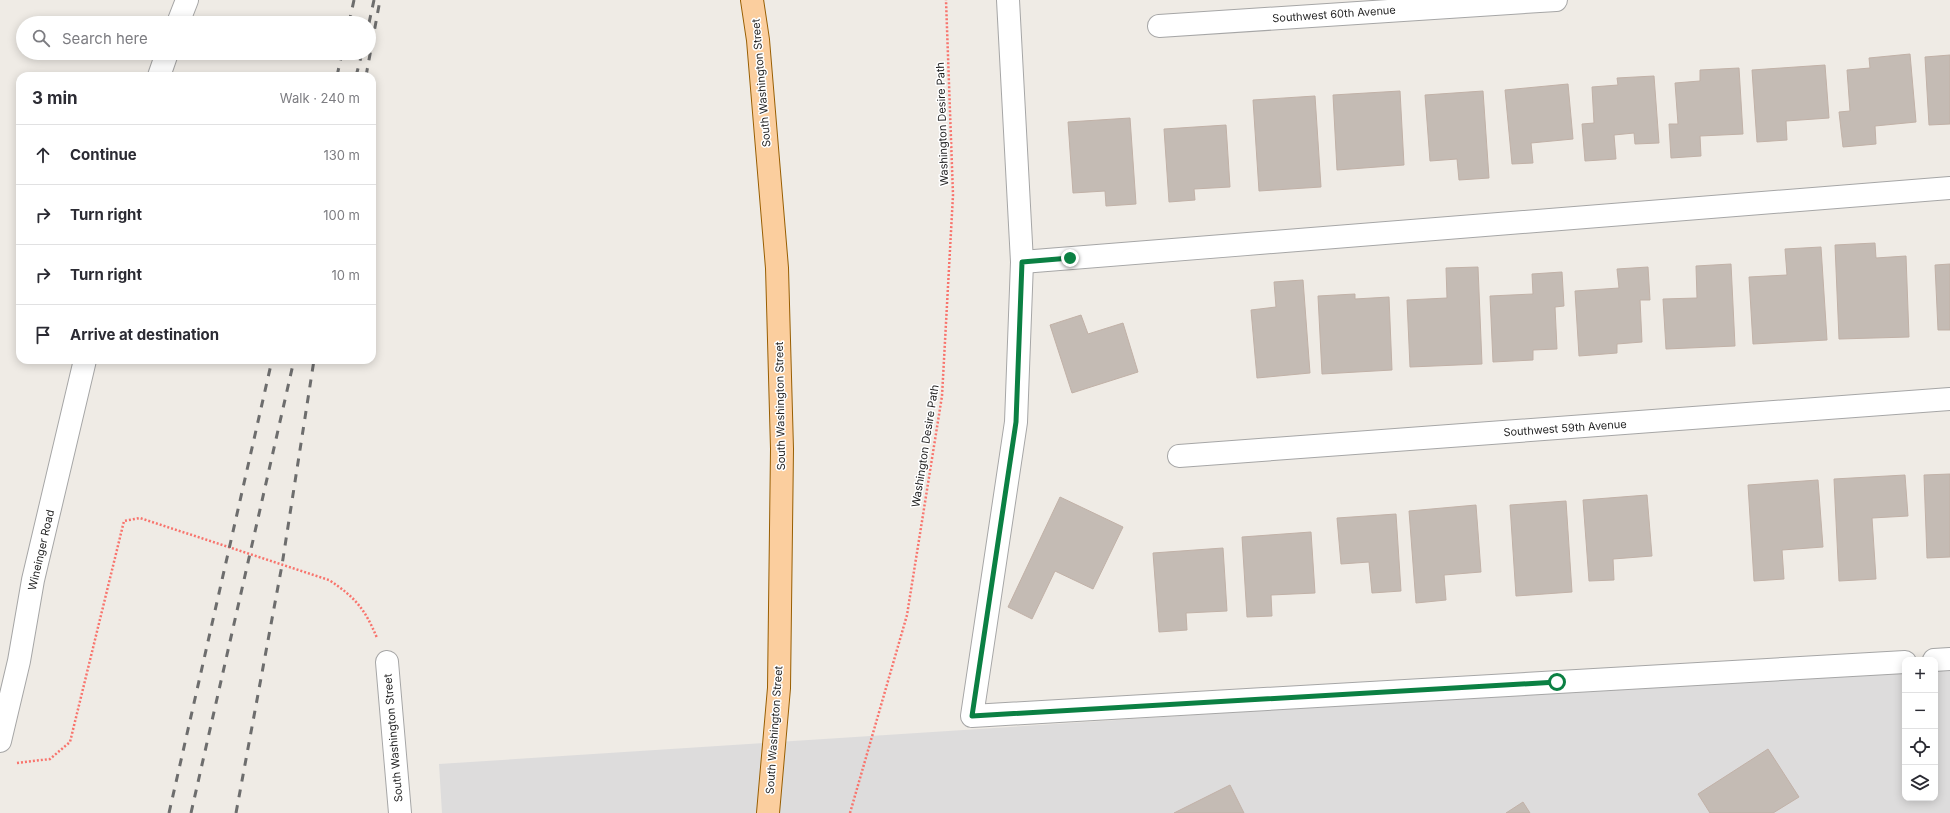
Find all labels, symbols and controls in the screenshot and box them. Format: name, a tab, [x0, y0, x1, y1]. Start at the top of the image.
street label: Southwest 60th Avenue	[1272, 3, 1396, 25]
search box	[16, 16, 376, 60]
street label: South Washington Street	[748, 18, 774, 148]
icon: search	[30, 27, 52, 49]
text: Search here	[62, 29, 148, 48]
street label: Washington Desire Path	[933, 62, 951, 186]
text: 3 min	[32, 88, 78, 108]
text: Walk · 240 m	[280, 90, 360, 106]
icon: ahead	[32, 144, 54, 166]
text: Continue	[70, 145, 137, 164]
text: 130 m	[323, 147, 360, 163]
icon: right	[32, 204, 54, 226]
text: Turn right	[70, 205, 142, 224]
text: 100 m	[323, 207, 360, 223]
route end	[1061, 249, 1079, 267]
icon: right	[32, 264, 54, 286]
text: Turn right	[70, 265, 142, 284]
text: 10 m	[331, 267, 360, 283]
icon: arrive	[32, 324, 54, 346]
text: Arrive at destination	[70, 325, 219, 344]
street label: South Washington Street	[772, 341, 788, 470]
street label: Washington Desire Path	[908, 384, 942, 508]
street label: Southwest 59th Avenue	[1503, 417, 1627, 439]
street label: Wineinger Road	[25, 508, 57, 592]
map controls	[1902, 657, 1938, 801]
button: +	[1902, 657, 1938, 693]
street label: South Washington Street	[763, 665, 786, 795]
street label: South Washington Street	[380, 673, 406, 803]
route start	[1548, 673, 1566, 691]
button: −	[1902, 693, 1938, 729]
button: locate	[1902, 729, 1938, 765]
button: layers	[1902, 765, 1938, 801]

